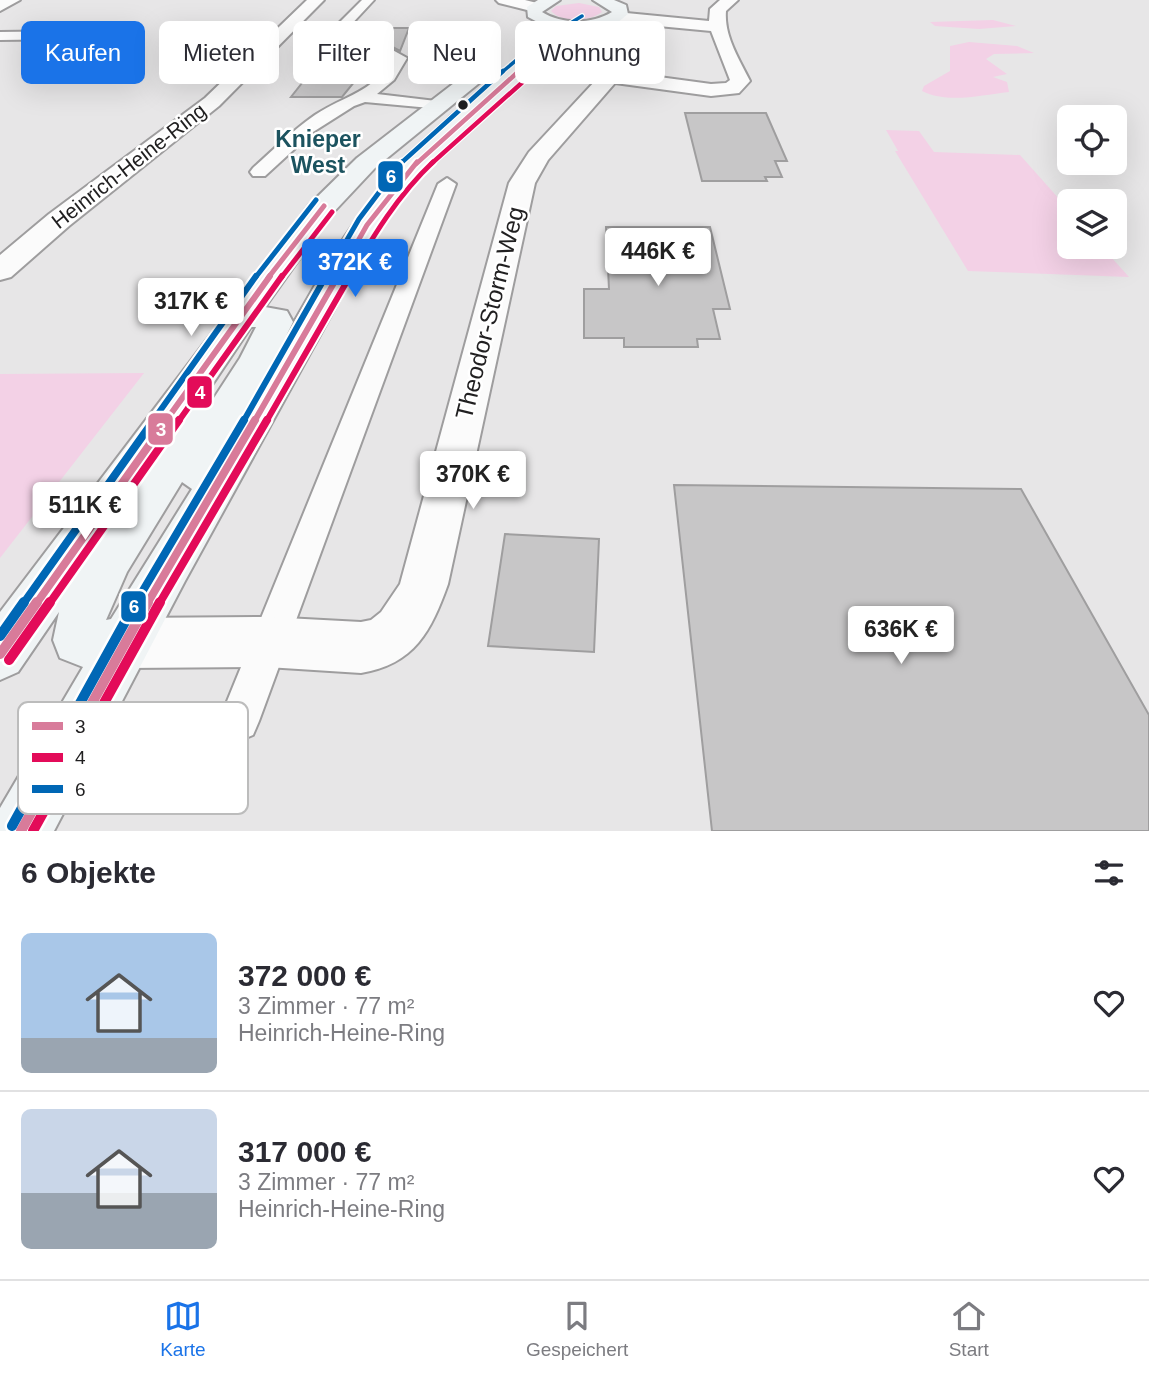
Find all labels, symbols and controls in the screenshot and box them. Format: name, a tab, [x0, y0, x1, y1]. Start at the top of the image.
chip: Kaufen	[21, 21, 145, 84]
chip: Mieten	[159, 21, 279, 84]
chip: Filter	[293, 21, 394, 84]
chip: Neu	[408, 21, 501, 84]
chip: Wohnung	[515, 21, 665, 84]
street label: Heinrich-Heine-Ring	[47, 98, 210, 233]
unlabelled marker	[456, 98, 470, 112]
map controls	[1057, 105, 1127, 259]
button: locate	[1057, 105, 1127, 175]
district label: Knieper West	[275, 126, 361, 178]
line badge: 6	[377, 160, 404, 193]
text: 6	[386, 166, 396, 187]
button: layers	[1057, 189, 1127, 259]
street label: Theodor-Storm-Weg	[450, 204, 529, 422]
pin: 446K €	[601, 229, 715, 288]
text: 446K €	[621, 238, 695, 264]
pin: 372K €	[298, 240, 412, 299]
text: 372K €	[318, 249, 392, 275]
pin: 317K €	[134, 278, 248, 338]
text: 317K €	[154, 288, 228, 314]
line badge: 4	[186, 375, 213, 409]
text: 4	[195, 382, 206, 403]
line badge: 3	[147, 412, 174, 446]
text: 3	[156, 419, 166, 440]
pin: 370K €	[416, 452, 530, 511]
text: 370K €	[436, 461, 510, 487]
pin: 511K €	[28, 482, 142, 542]
text: 511K €	[49, 492, 121, 518]
line badge: 6	[120, 590, 147, 623]
text: 6	[129, 596, 139, 617]
pin: 636K €	[844, 606, 958, 666]
text: 636K €	[864, 616, 938, 642]
legend	[18, 702, 248, 814]
text: 3	[75, 716, 86, 737]
text: 4	[75, 747, 86, 768]
text: 6	[75, 779, 86, 800]
icon: filters	[1090, 854, 1128, 892]
text: 6 Objekte	[21, 856, 156, 889]
text: 372 000 €	[238, 959, 371, 992]
icon: home	[77, 961, 161, 1045]
icon: heart	[1090, 984, 1128, 1022]
text: 3 Zimmer · 77 m²	[238, 993, 414, 1019]
text: Heinrich-Heine-Ring	[238, 1020, 445, 1046]
text: 317 000 €	[238, 1135, 371, 1168]
icon: home	[77, 1137, 161, 1221]
icon: heart	[1090, 1160, 1128, 1198]
text: 3 Zimmer · 77 m²	[238, 1169, 414, 1195]
text: Heinrich-Heine-Ring	[238, 1196, 445, 1222]
tab: Karte	[160, 1297, 206, 1361]
tab: Gespeichert	[526, 1297, 628, 1361]
tab: Start	[949, 1297, 989, 1361]

